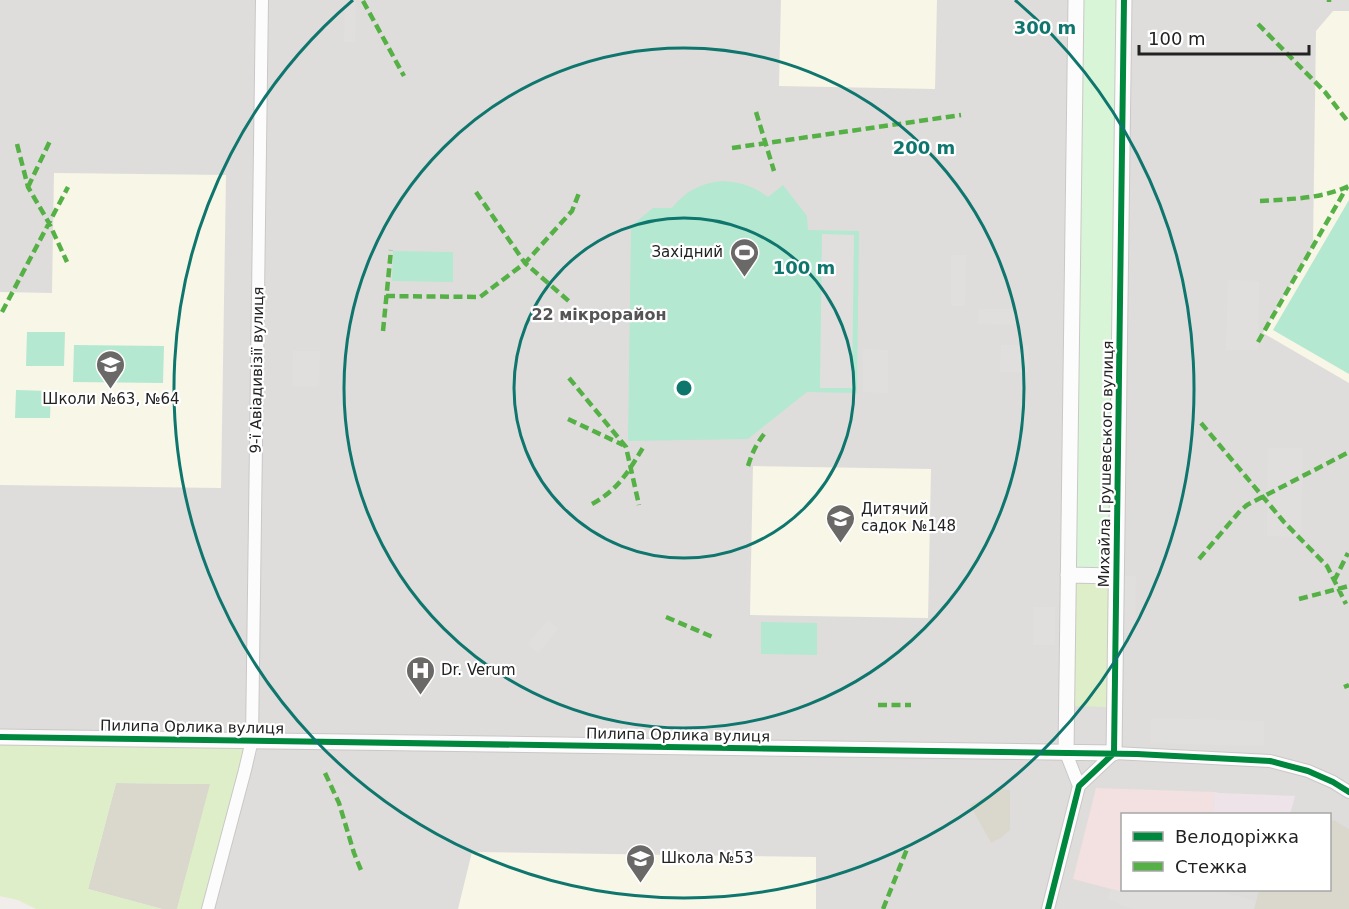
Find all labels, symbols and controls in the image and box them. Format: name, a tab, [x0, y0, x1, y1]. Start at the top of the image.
text: 300 m	[1014, 17, 1076, 38]
scale bar	[1139, 18, 1308, 56]
text: 100 m	[1148, 28, 1206, 49]
text: 200 m	[893, 137, 955, 158]
sports icon: Західний	[728, 236, 760, 278]
place label: Західний	[651, 243, 723, 261]
text: 100 m	[773, 257, 835, 278]
street label: 9-ї Авіадивізії вулиця	[247, 286, 267, 454]
district label: 22 мікрорайон	[531, 305, 667, 324]
street label: Михайла Грушевського вулиця	[1095, 340, 1117, 588]
school or university icon: Школи №63, №64	[95, 348, 127, 390]
centre of rings	[674, 378, 694, 398]
place label: Школи №63, №64	[42, 390, 180, 408]
place label: Дитячий садок №148	[861, 500, 956, 535]
school or university icon: Дитячий садок №148	[824, 502, 856, 544]
hospital icon: Dr. Verum	[404, 654, 436, 696]
place label: Dr. Verum	[441, 661, 516, 679]
street label: Пилипа Орлика вулиця	[100, 716, 284, 738]
street label: Пилипа Орлика вулиця	[586, 724, 770, 746]
legend	[1121, 813, 1331, 891]
text: Велодоріжка	[1175, 826, 1299, 847]
school or university icon: Школа №53	[624, 842, 656, 884]
place label: Школа №53	[661, 849, 754, 867]
text: Стежка	[1175, 856, 1247, 877]

